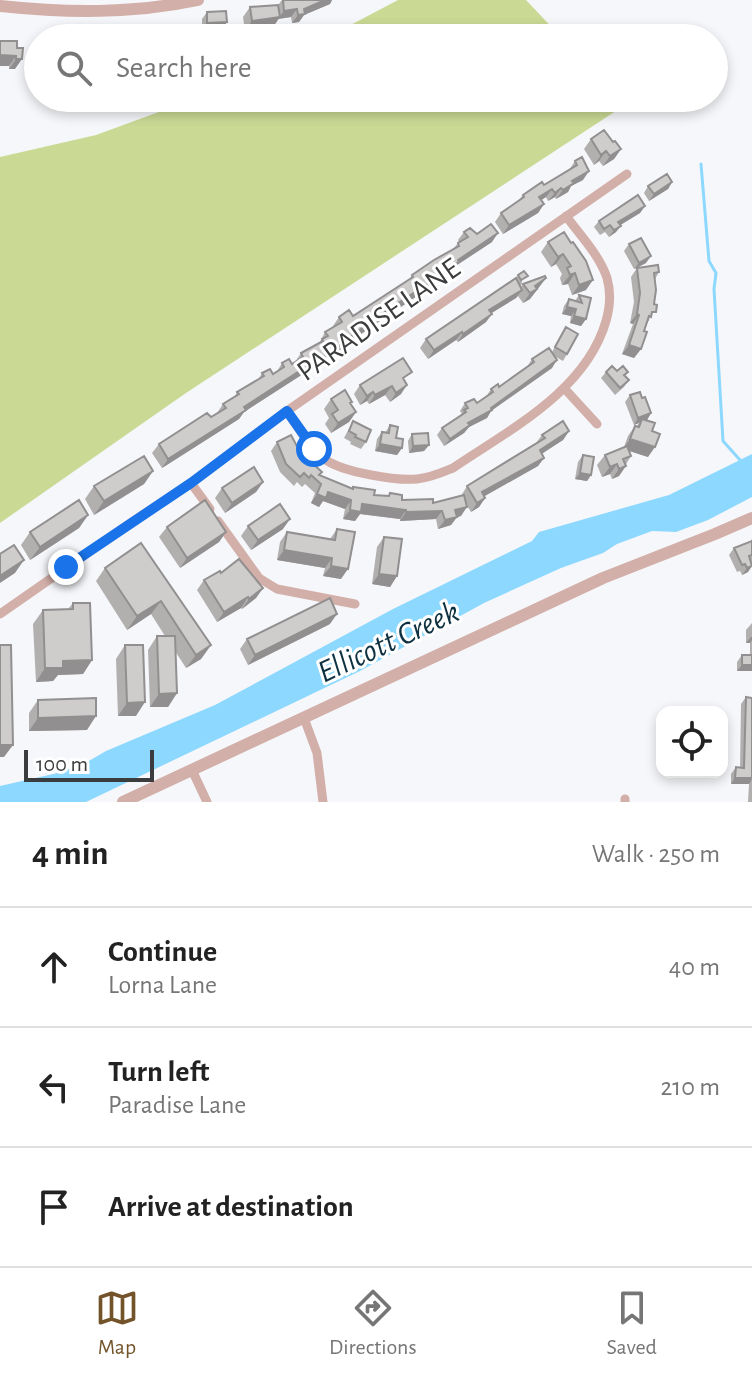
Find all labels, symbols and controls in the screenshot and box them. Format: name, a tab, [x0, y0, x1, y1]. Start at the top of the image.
search box	[24, 24, 728, 112]
icon: search	[52, 46, 96, 90]
text: Search here	[116, 53, 252, 83]
street label: PARADISE LANE	[292, 253, 465, 387]
route start	[296, 431, 332, 467]
route end	[48, 549, 84, 585]
water label: Ellicott Creek	[313, 595, 464, 689]
map controls	[656, 706, 728, 778]
button: locate	[656, 706, 728, 778]
scale bar	[24, 746, 154, 782]
text: 100 m	[36, 753, 88, 775]
text: 4 min	[32, 837, 109, 871]
text: Walk · 250 m	[592, 841, 720, 867]
text: Continue	[108, 937, 217, 967]
icon: ahead	[32, 945, 76, 989]
text: 40 m	[669, 954, 720, 980]
text: Lorna Lane	[108, 972, 217, 998]
text: Turn left	[108, 1057, 209, 1087]
icon: left	[32, 1065, 76, 1109]
text: 210 m	[660, 1074, 720, 1100]
text: Paradise Lane	[108, 1092, 246, 1118]
icon: arrive	[32, 1185, 76, 1229]
text: Arrive at destination	[108, 1192, 354, 1222]
tab: Map	[95, 1286, 139, 1360]
tab: Directions	[329, 1286, 417, 1360]
tab: Saved	[607, 1286, 657, 1360]

